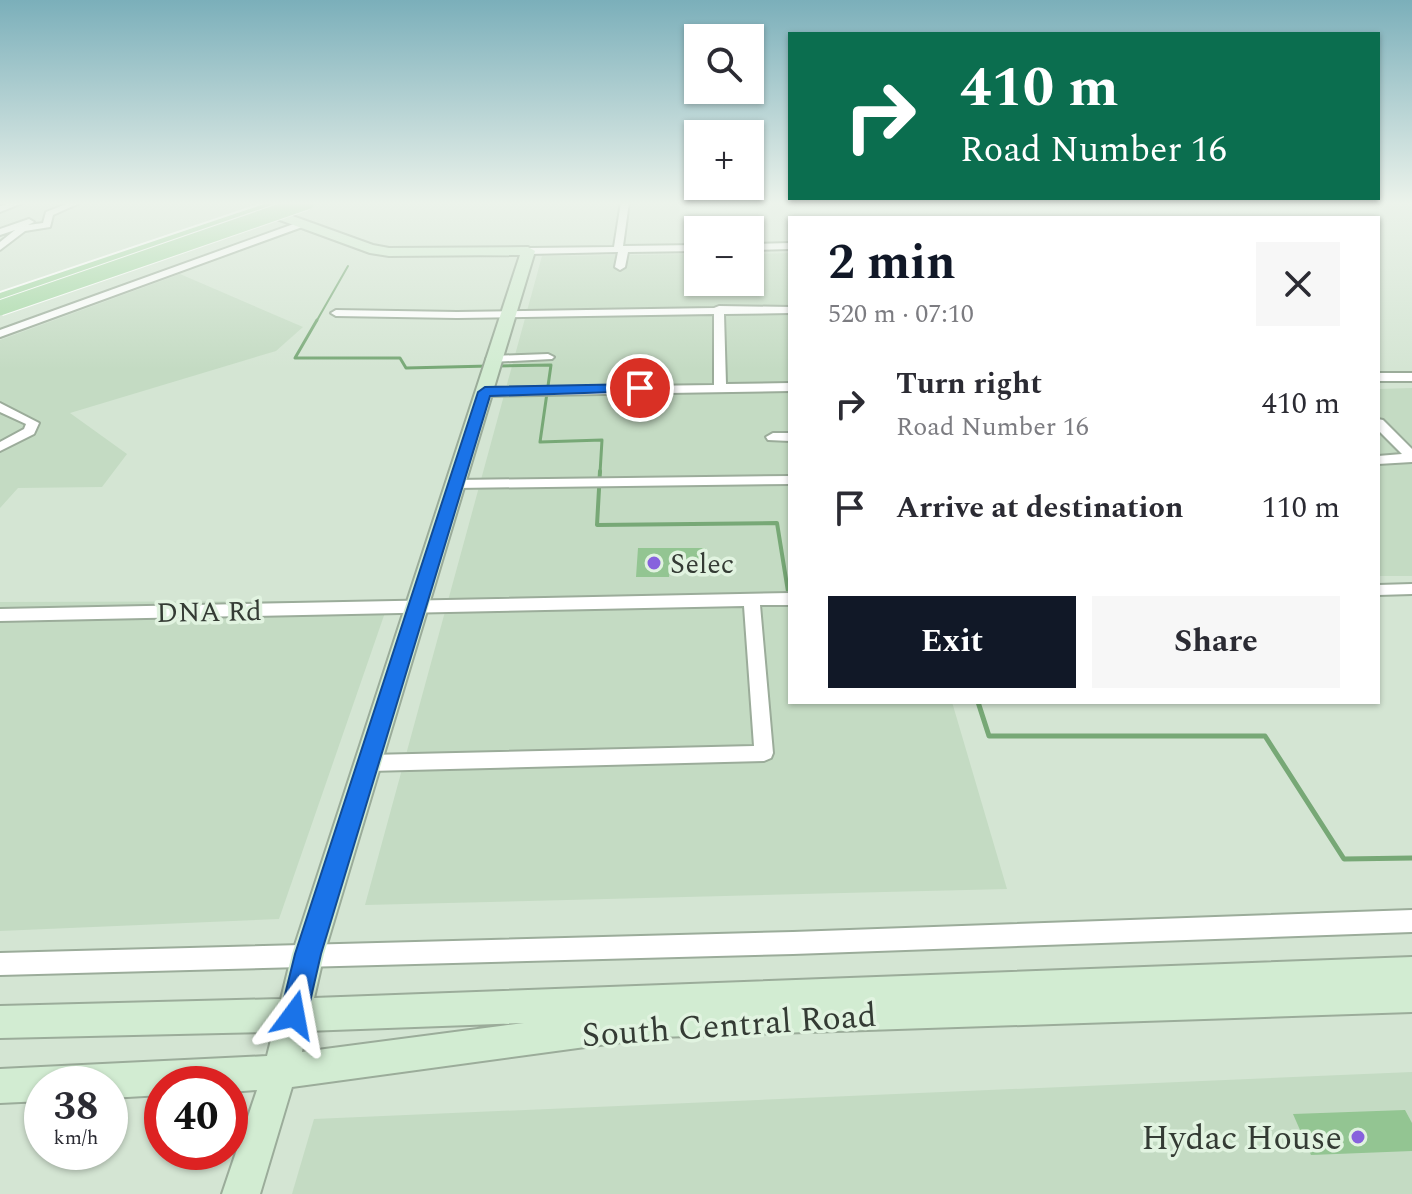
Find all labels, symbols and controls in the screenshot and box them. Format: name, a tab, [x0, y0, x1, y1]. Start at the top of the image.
map controls	[684, 24, 764, 296]
button: search	[684, 24, 764, 104]
text: 410 m	[960, 46, 1119, 131]
icon: right	[828, 64, 932, 168]
button: +	[684, 120, 764, 200]
text: Road Number 16	[960, 123, 1227, 178]
button: −	[684, 216, 764, 296]
text: 2 min	[828, 227, 956, 300]
button: close	[1256, 242, 1340, 326]
text: 520 m · 07:10	[828, 294, 974, 334]
pin	[606, 354, 674, 422]
text: Turn right	[896, 361, 1042, 407]
icon: arrive	[618, 366, 662, 410]
text: 410 m	[1262, 381, 1340, 427]
icon: right	[828, 382, 872, 426]
text: Road Number 16	[896, 407, 1089, 447]
text: Arrive at destination	[896, 485, 1183, 531]
text: 110 m	[1262, 485, 1340, 531]
icon: arrive	[828, 486, 872, 530]
place label: Selec	[670, 543, 734, 586]
marker: Selec	[645, 554, 663, 572]
street label: DNA Rd	[156, 590, 262, 635]
button: Exit	[828, 596, 1076, 688]
button: Share	[1092, 596, 1340, 688]
position arrow	[252, 973, 336, 1057]
street label: South Central Road	[580, 990, 878, 1062]
speed limit sign: 40	[144, 1066, 248, 1170]
text: 38	[54, 1077, 98, 1138]
place label: Hydac House	[1142, 1113, 1342, 1165]
text: km/h	[54, 1123, 99, 1153]
marker: Hydac House	[1349, 1128, 1367, 1146]

